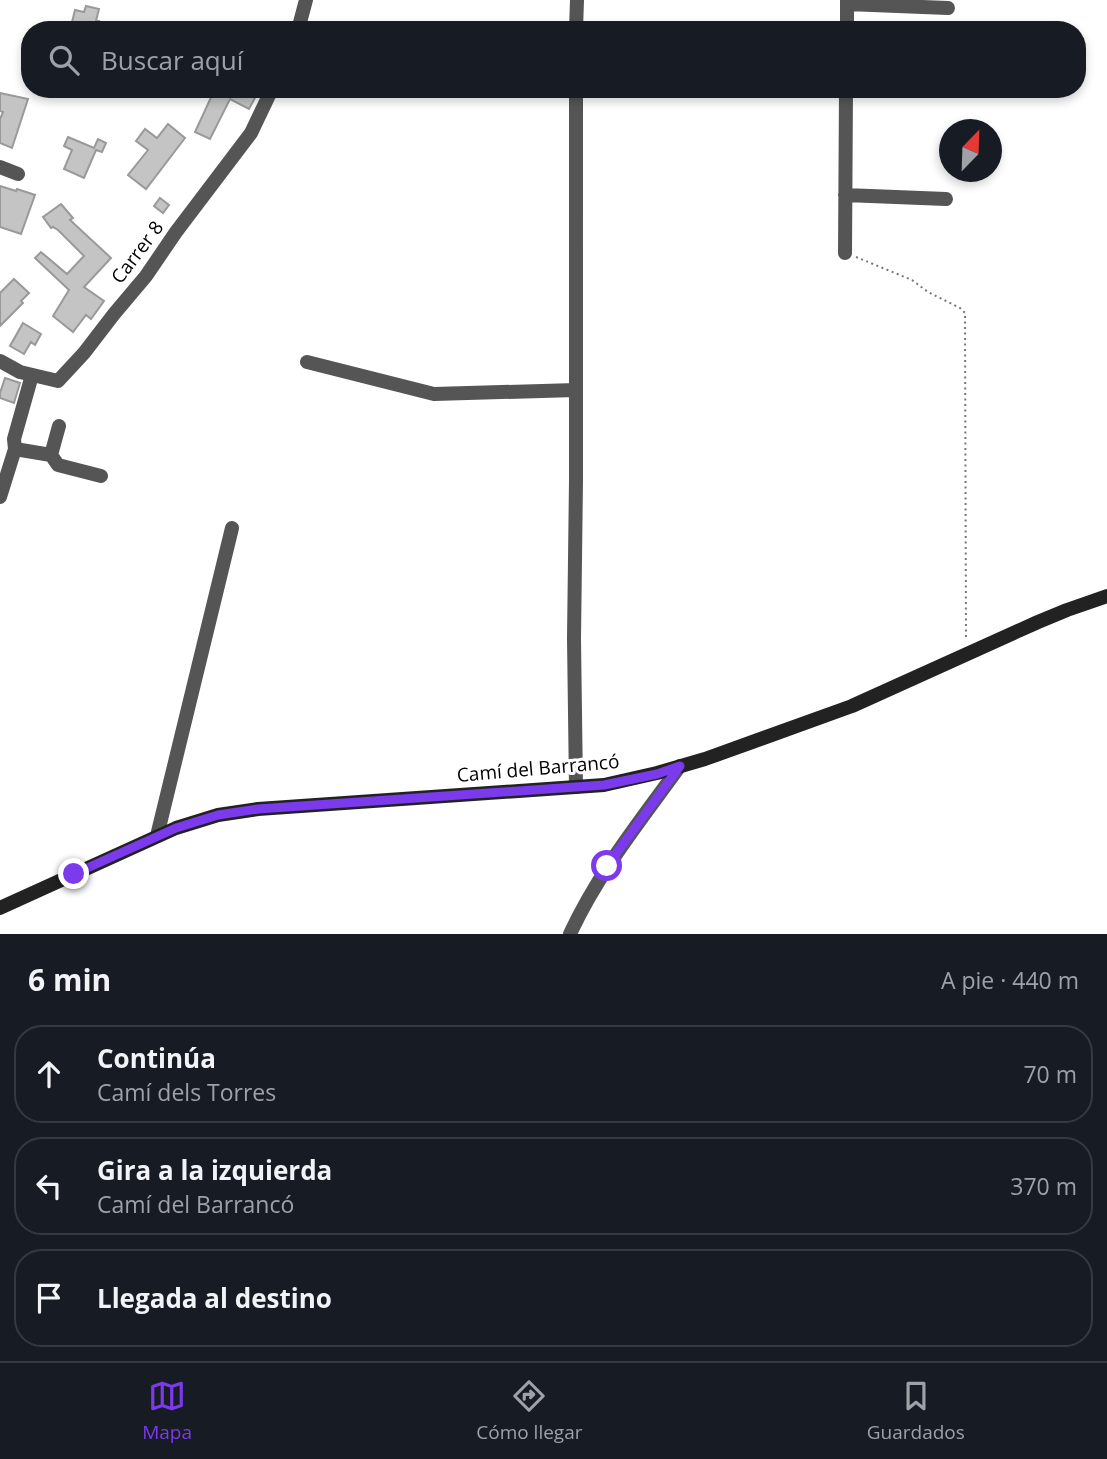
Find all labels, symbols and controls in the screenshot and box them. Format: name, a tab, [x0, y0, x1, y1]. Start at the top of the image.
search box	[21, 21, 1086, 98]
icon: search	[45, 41, 83, 79]
text: Buscar aquí	[101, 42, 243, 78]
north arrow	[939, 119, 1002, 182]
street label: Carrer 8	[105, 215, 169, 289]
street label: Camí del Barrancó	[456, 748, 620, 788]
route start	[591, 850, 622, 881]
route end	[58, 858, 89, 889]
text: 6 min	[28, 959, 111, 1000]
text: A pie · 440 m	[941, 964, 1079, 996]
text: Continúa	[97, 1040, 216, 1076]
icon: ahead	[30, 1055, 68, 1093]
text: 70 m	[1023, 1058, 1077, 1090]
text: Camí dels Torres	[97, 1076, 276, 1108]
text: Gira a la izquierda	[97, 1152, 332, 1188]
icon: left	[30, 1167, 68, 1205]
text: 370 m	[1010, 1170, 1077, 1202]
text: Camí del Barrancó	[97, 1188, 294, 1220]
icon: arrive	[30, 1279, 68, 1317]
text: Llegada al destino	[97, 1280, 332, 1316]
tab: Mapa	[142, 1377, 192, 1445]
tab: Cómo llegar	[476, 1377, 583, 1445]
tab: Guardados	[867, 1377, 965, 1445]

